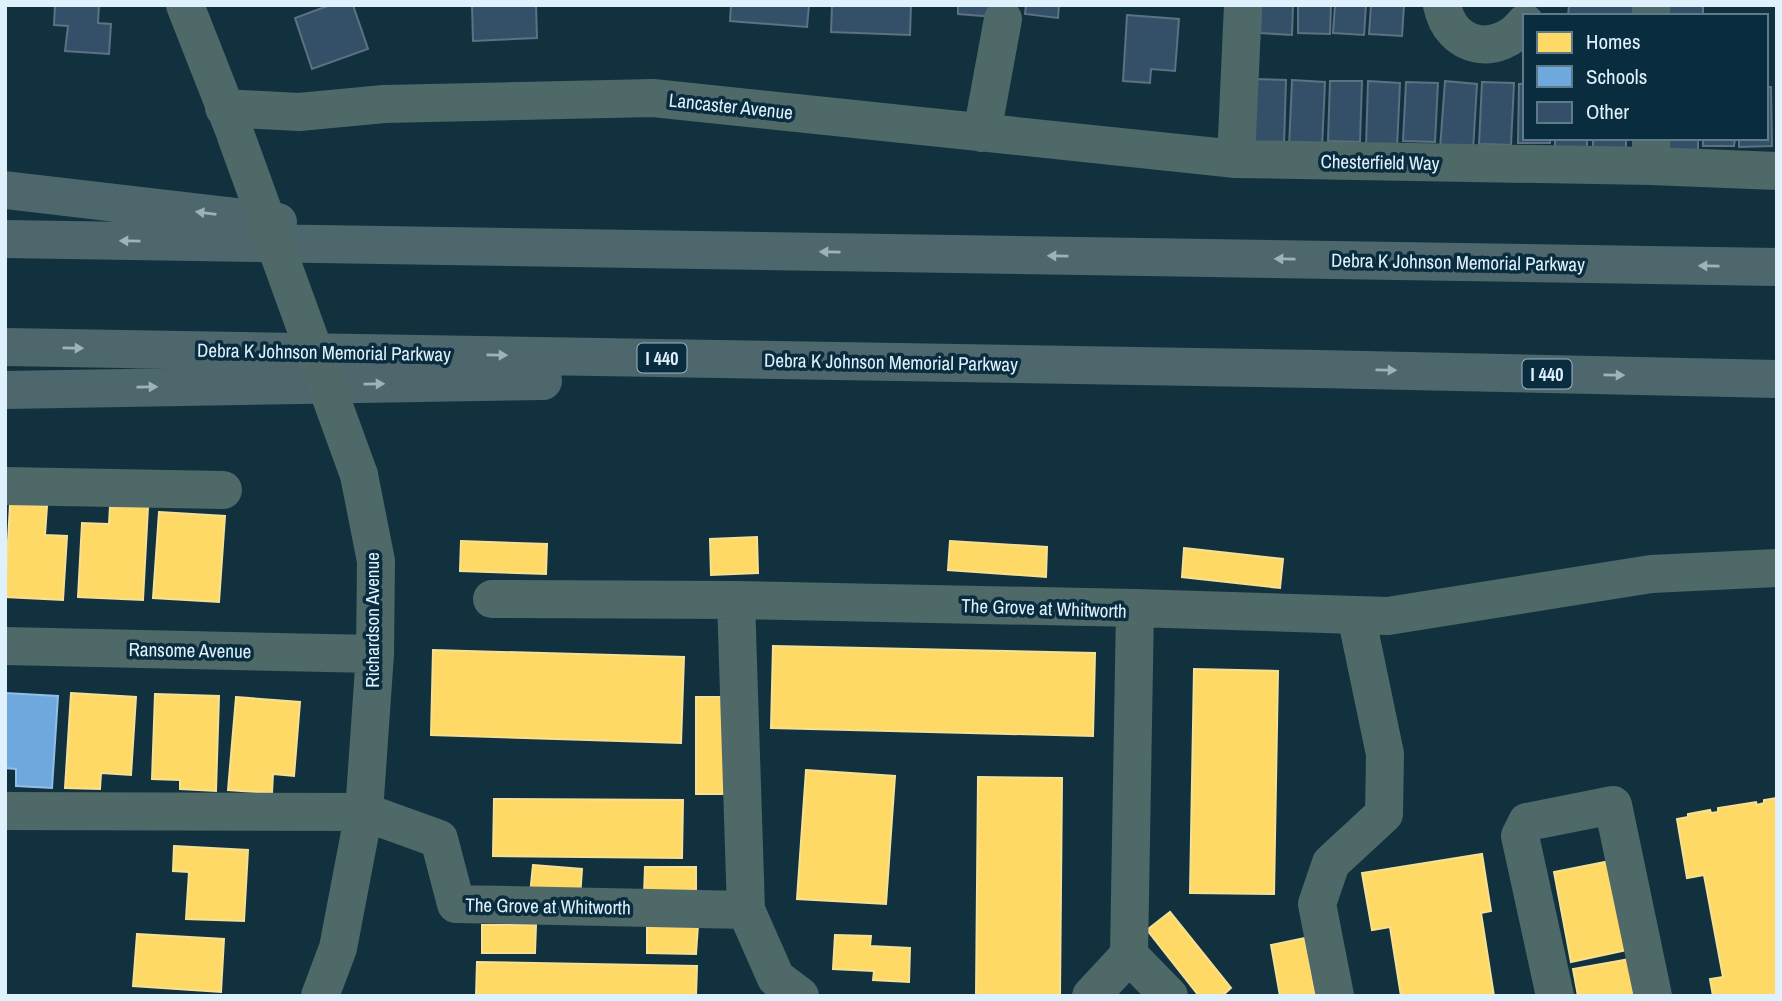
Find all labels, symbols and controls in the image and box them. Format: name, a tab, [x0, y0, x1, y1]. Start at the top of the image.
legend	[1523, 14, 1768, 140]
text: Homes	[1586, 27, 1641, 56]
text: Schools	[1586, 62, 1647, 91]
street label: Lancaster Avenue	[668, 87, 794, 125]
text: Other	[1586, 97, 1629, 126]
street label: Chesterfield Way	[1320, 148, 1440, 176]
one-way arrow	[195, 208, 217, 219]
one-way arrow	[119, 236, 141, 247]
one-way arrow	[819, 246, 841, 258]
street label: Debra K Johnson Memorial Parkway	[1331, 247, 1585, 277]
one-way arrow	[1046, 250, 1068, 262]
one-way arrow	[1274, 254, 1296, 265]
one-way arrow	[1697, 260, 1719, 272]
street label: Debra K Johnson Memorial Parkway	[197, 337, 451, 367]
one-way arrow	[63, 342, 85, 354]
road number: I 440	[638, 344, 686, 372]
street label: Debra K Johnson Memorial Parkway	[764, 347, 1018, 377]
one-way arrow	[486, 349, 508, 361]
road number: I 440	[1522, 360, 1572, 388]
one-way arrow	[1376, 365, 1398, 376]
one-way arrow	[1603, 370, 1625, 381]
one-way arrow	[364, 378, 386, 390]
one-way arrow	[136, 382, 158, 393]
street label: Richardson Avenue	[359, 552, 385, 688]
street label: The Grove at Whitworth	[961, 592, 1127, 624]
street label: Ransome Avenue	[128, 636, 252, 664]
street label: The Grove at Whitworth	[465, 892, 631, 920]

